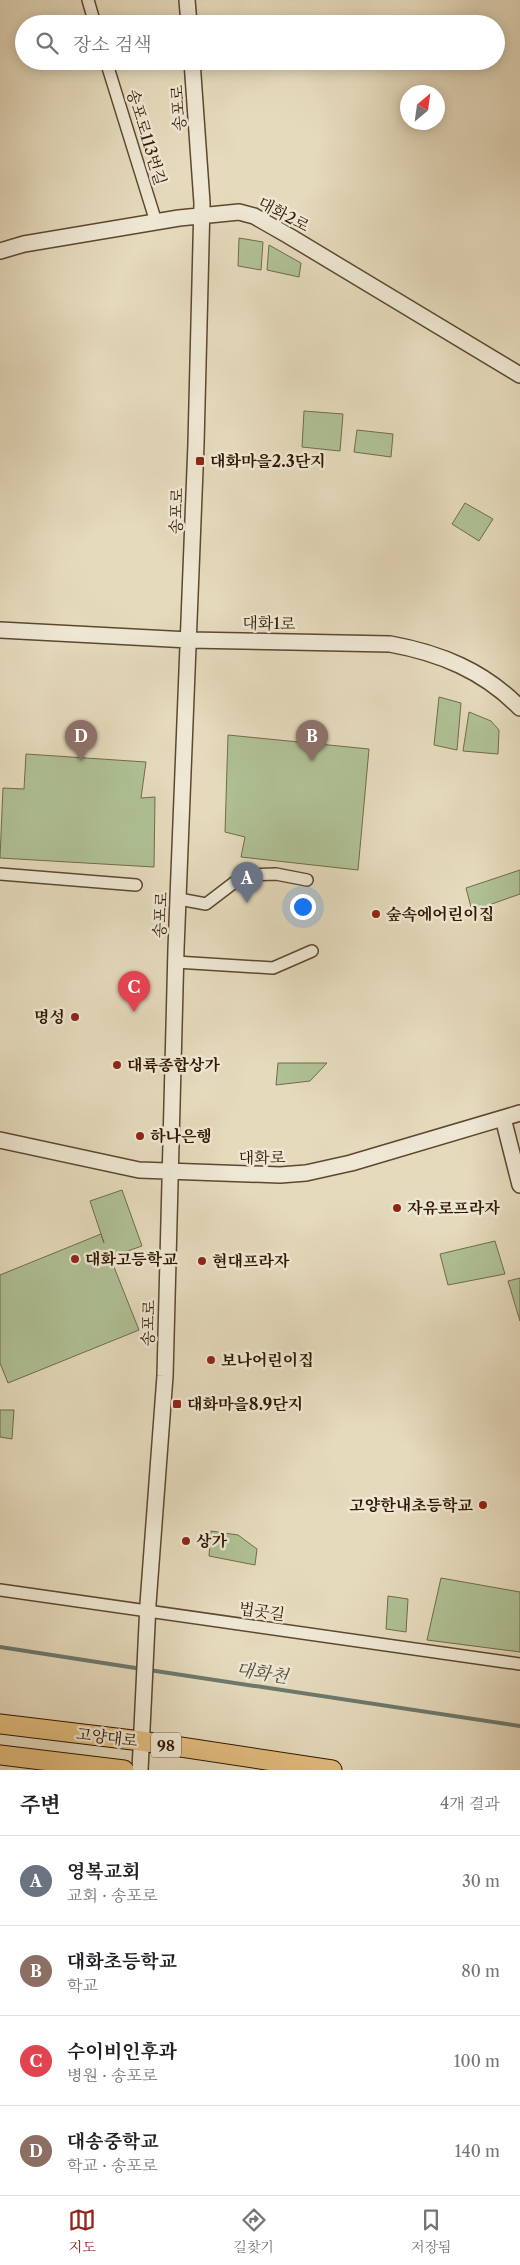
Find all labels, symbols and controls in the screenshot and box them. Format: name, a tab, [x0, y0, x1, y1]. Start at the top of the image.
search box	[15, 15, 505, 70]
icon: search	[33, 29, 61, 57]
text: 장소 검색	[73, 33, 151, 56]
street label: 송포로	[166, 84, 190, 132]
north arrow	[400, 85, 445, 130]
street label: 송포로113번길	[123, 86, 171, 188]
street label: 대화2로	[255, 192, 314, 236]
place label: 대화마을2.3단지	[210, 451, 326, 471]
marker: 대화마을2.3단지	[194, 455, 206, 467]
street label: 송포로	[165, 487, 187, 535]
street label: 대화1로	[242, 613, 296, 633]
pin: D	[65, 720, 97, 761]
pin: B	[296, 720, 328, 761]
pin: A	[231, 862, 263, 903]
street label: 송포로	[149, 891, 171, 939]
your location	[290, 894, 316, 920]
place label: 숲속에어린이집	[386, 904, 494, 924]
marker: 숲속에어린이집	[370, 908, 382, 920]
pin: C	[118, 971, 150, 1012]
place label: 명성	[34, 1007, 65, 1027]
marker: 명성	[69, 1011, 81, 1023]
place label: 대륙종합상가	[127, 1055, 220, 1075]
marker: 대륙종합상가	[111, 1059, 123, 1071]
place label: 하나은행	[150, 1126, 212, 1146]
marker: 하나은행	[134, 1130, 146, 1142]
street label: 대화로	[239, 1147, 286, 1167]
place label: 자유로프라자	[407, 1198, 500, 1218]
marker: 자유로프라자	[391, 1202, 403, 1214]
place label: 대화고등학교	[85, 1249, 178, 1269]
place label: 현대프라자	[212, 1251, 290, 1271]
marker: 대화고등학교	[69, 1253, 81, 1265]
marker: 현대프라자	[196, 1255, 208, 1267]
street label: 송포로	[137, 1299, 159, 1347]
place label: 보나어린이집	[221, 1350, 314, 1370]
marker: 보나어린이집	[205, 1354, 217, 1366]
place label: 대화마을8.9단지	[187, 1394, 303, 1414]
marker: 대화마을8.9단지	[171, 1398, 183, 1410]
place label: 고양한내초등학교	[349, 1495, 474, 1515]
marker: 고양한내초등학교	[477, 1499, 489, 1511]
place label: 상가	[196, 1531, 227, 1551]
marker: 상가	[180, 1535, 192, 1547]
street label: 법곳길	[238, 1598, 286, 1624]
water label: 대화천	[235, 1658, 291, 1688]
street label: 고양대로	[75, 1723, 139, 1751]
road number: 98	[151, 1732, 181, 1758]
text: 주변	[20, 1792, 61, 1817]
text: 4개 결과	[440, 1793, 500, 1813]
text: 영복교회	[67, 1860, 140, 1883]
text: A	[30, 1871, 42, 1891]
text: 30 m	[462, 1871, 500, 1891]
text: 교회 · 송포로	[67, 1885, 157, 1905]
text: 대화초등학교	[67, 1950, 177, 1973]
text: B	[30, 1961, 42, 1981]
text: 80 m	[461, 1961, 500, 1981]
text: 학교	[67, 1975, 98, 1995]
text: 수이비인후과	[67, 2040, 177, 2063]
text: C	[30, 2051, 42, 2071]
text: 100 m	[454, 2051, 500, 2071]
text: 병원 · 송포로	[67, 2065, 157, 2085]
text: 대송중학교	[67, 2130, 159, 2153]
text: D	[29, 2141, 43, 2161]
text: 140 m	[455, 2141, 500, 2161]
text: 학교 · 송포로	[67, 2155, 157, 2175]
tab: 지도	[68, 2206, 96, 2256]
tab: 길찾기	[233, 2206, 274, 2256]
tab: 저장됨	[411, 2206, 452, 2256]

